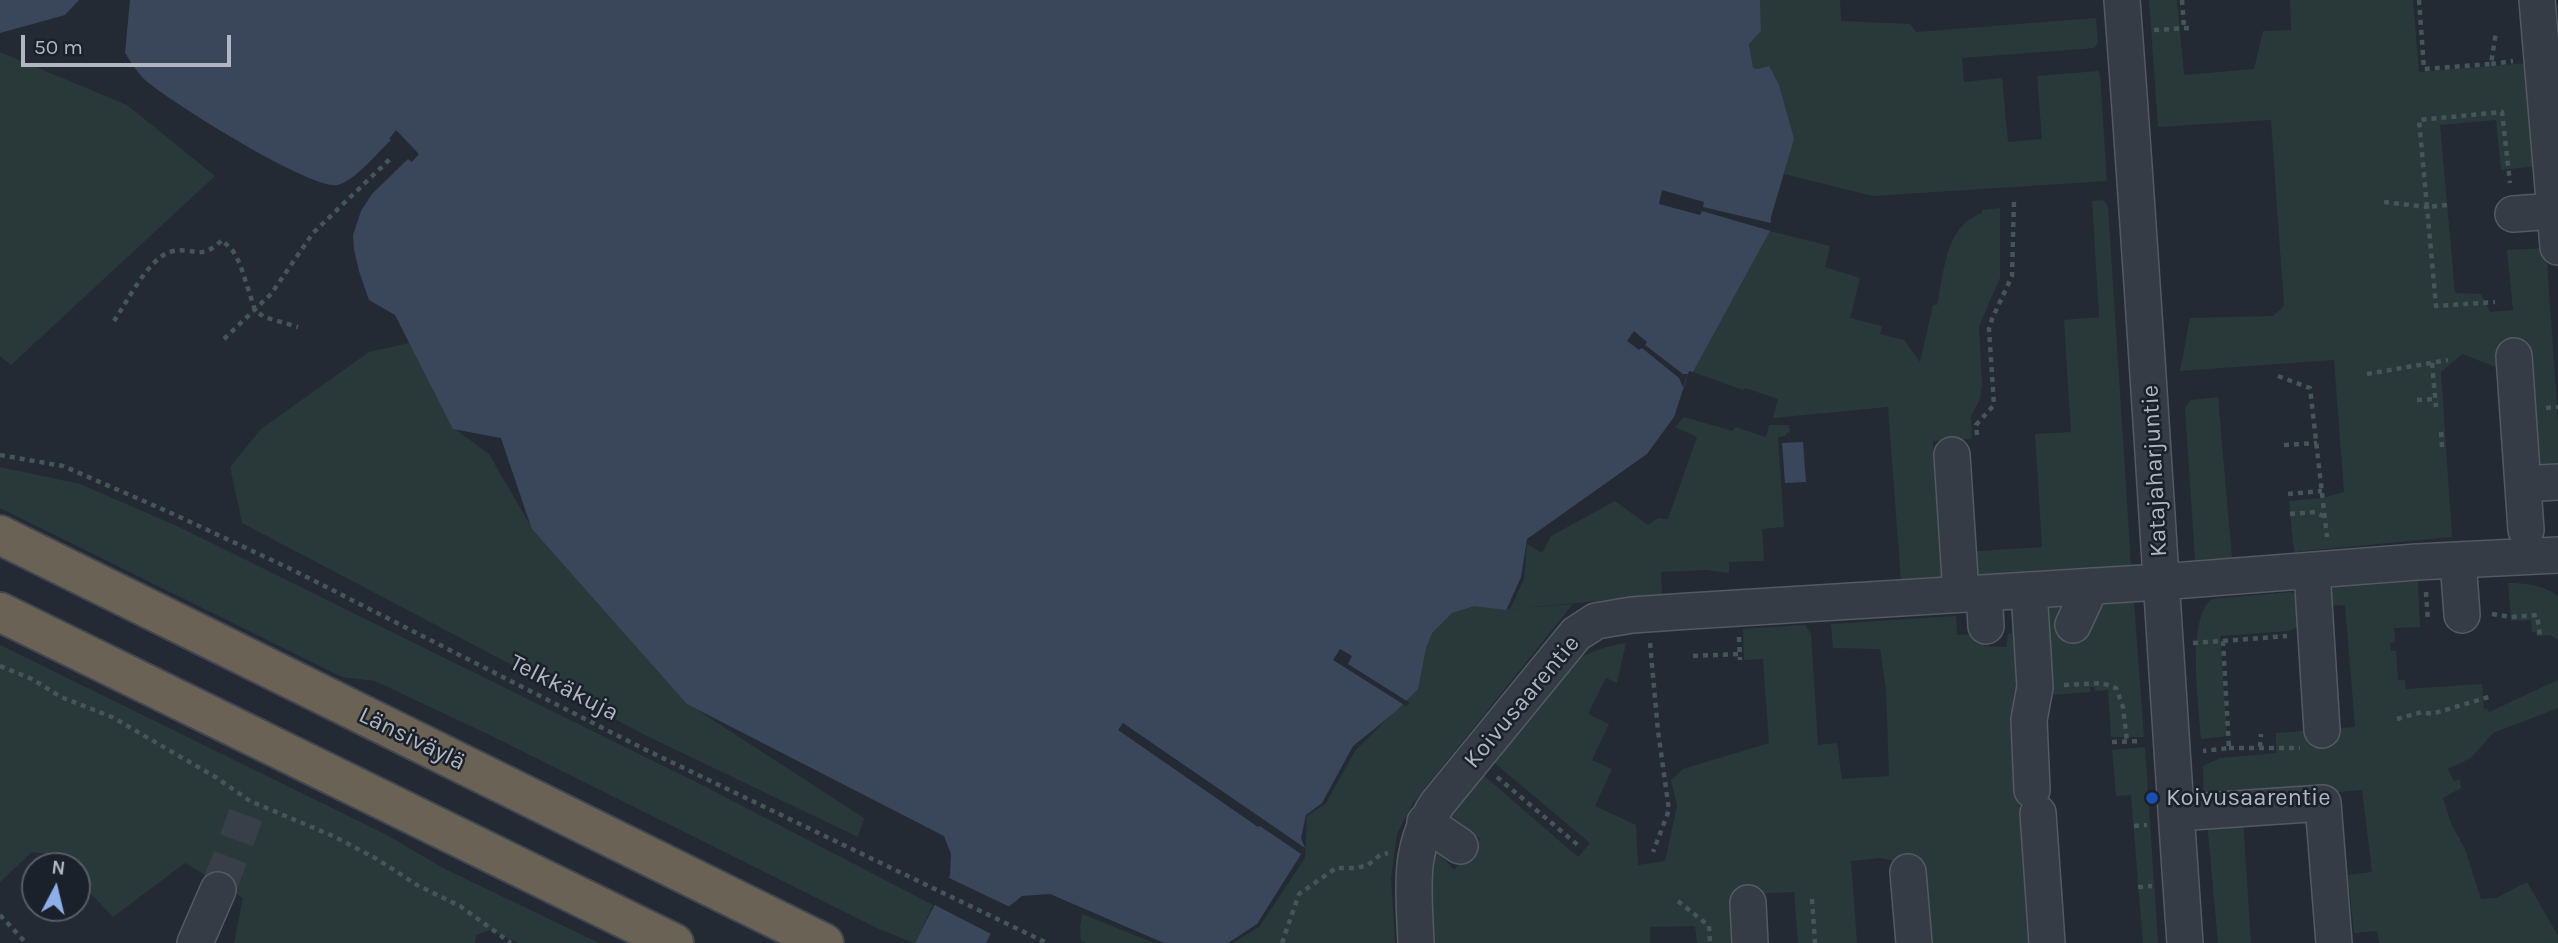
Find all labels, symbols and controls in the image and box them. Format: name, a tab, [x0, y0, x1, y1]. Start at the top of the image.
scale bar	[24, 21, 234, 65]
text: 50 m	[34, 35, 83, 59]
street label: Katajaharjuntie	[2136, 384, 2174, 558]
street label: Koivusaarentie	[1458, 630, 1586, 774]
street label: Telkkäkuja	[505, 648, 623, 728]
street label: Länsiväylä	[354, 701, 470, 777]
place label: Koivusaarentie	[2166, 784, 2330, 812]
marker: Koivusaarentie	[2144, 790, 2160, 806]
north arrow	[21, 852, 91, 922]
text: N	[50, 856, 66, 880]

